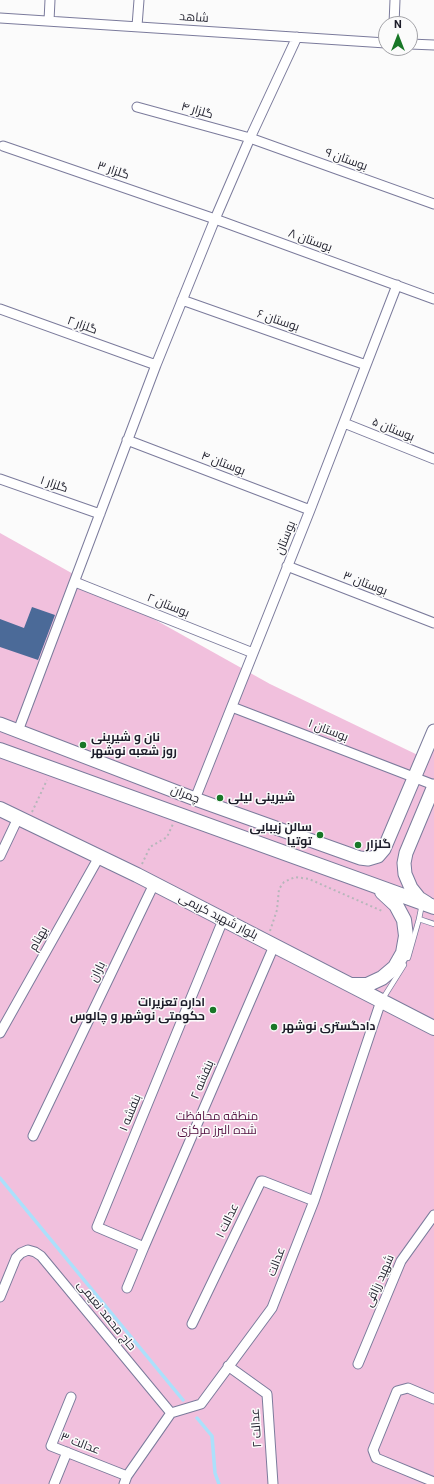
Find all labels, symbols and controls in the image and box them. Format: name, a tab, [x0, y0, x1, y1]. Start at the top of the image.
street label: شاهد	[179, 10, 209, 26]
north arrow	[378, 16, 418, 56]
text: N	[394, 18, 402, 31]
street label: گلزار ۴	[179, 100, 215, 122]
street label: بوستان ۹	[323, 146, 369, 174]
street label: گلزار ۳	[95, 159, 131, 183]
street label: بوستان ۸	[286, 226, 334, 256]
street label: بوستان ۶	[255, 307, 301, 335]
street label: گلزار ۲	[65, 314, 99, 338]
street label: بوستان ۵	[370, 415, 416, 445]
street label: بوستان ۴	[199, 449, 247, 479]
street label: گلزار ۱	[38, 474, 70, 496]
street label: بوستان	[273, 519, 299, 557]
street label: بوستان ۳	[341, 569, 389, 599]
street label: بوستان ۲	[145, 591, 191, 621]
street label: بوستان ۱	[306, 717, 350, 745]
place label: نان و شیرینی روز شعبه نوشهر	[91, 731, 177, 759]
marker: نان و شیرینی روز شعبه نوشهر	[78, 740, 88, 750]
street label: چمران	[169, 783, 201, 807]
place label: شیرینی لیلی	[228, 791, 295, 805]
marker: شیرینی لیلی	[215, 793, 225, 803]
place label: سالن زیبایی توتیا	[249, 821, 312, 849]
marker: سالن زیبایی توتیا	[315, 830, 325, 840]
place label: گلزار	[366, 838, 391, 852]
marker: گلزار	[353, 840, 363, 850]
street label: بلوار شهید کریمی	[176, 891, 260, 943]
street label: بهنام	[26, 924, 52, 954]
street label: باران	[87, 959, 109, 985]
place label: اداره تعزیرات حکومتی نوشهر و چالوس	[70, 996, 205, 1024]
marker: اداره تعزیرات حکومتی نوشهر و چالوس	[208, 1005, 218, 1015]
place label: دادگستری نوشهر	[282, 1020, 375, 1034]
marker: دادگستری نوشهر	[269, 1022, 279, 1032]
street label: بنفشه ۲	[188, 1058, 218, 1102]
street label: بنفشه ۱	[117, 1093, 145, 1133]
park label: منطقه محافظت شده البرز مرکزی	[176, 1110, 258, 1138]
street label: عدالت ۱	[214, 1201, 242, 1241]
street label: عدالت	[265, 1245, 289, 1279]
street label: شهید رزاقی	[362, 1253, 398, 1309]
street label: حاج محمد نعیمی	[73, 1278, 139, 1354]
street label: عدالت ۲	[248, 1408, 266, 1448]
street label: عدالت ۳	[58, 1430, 102, 1458]

